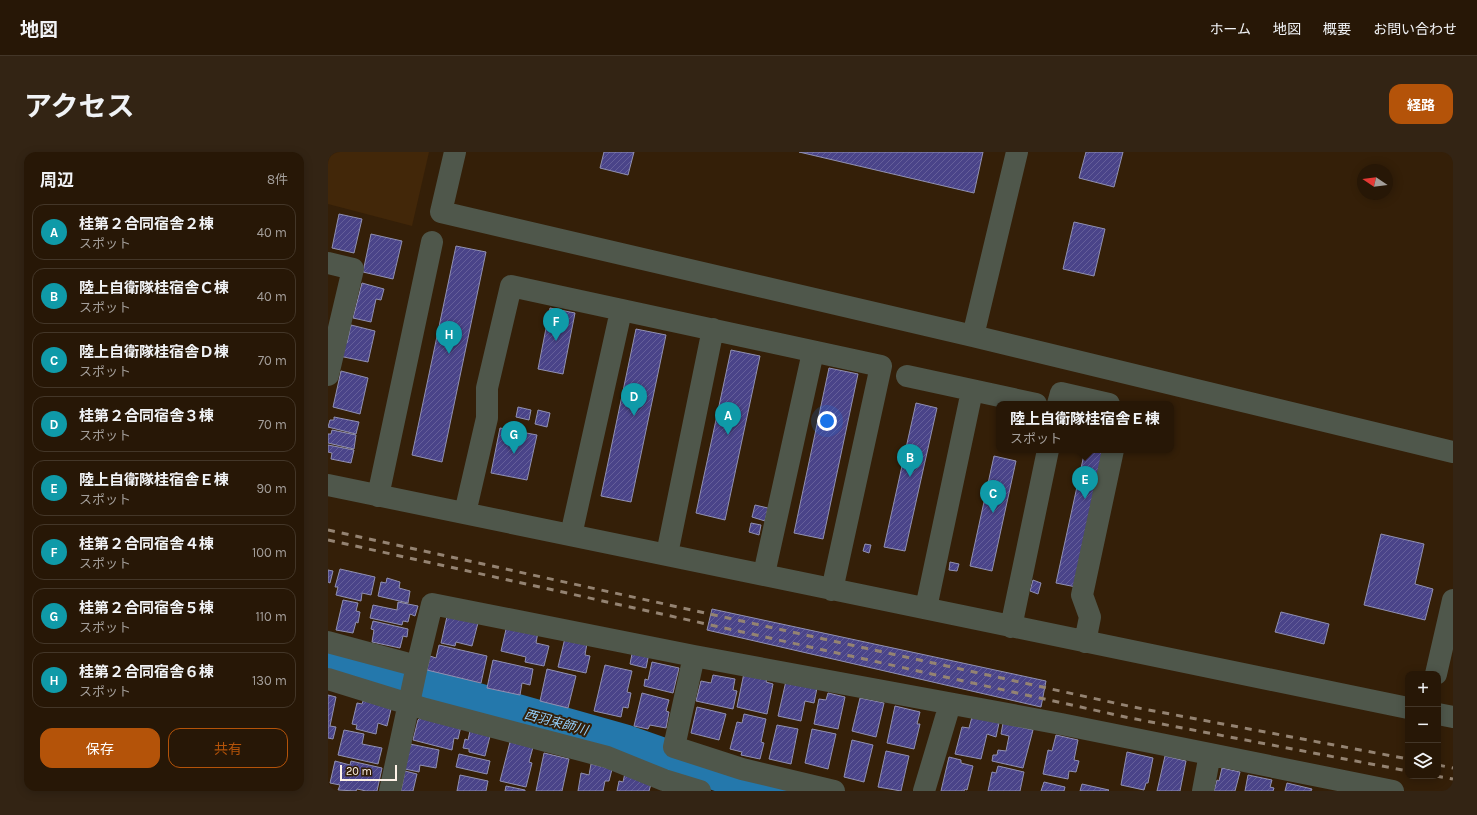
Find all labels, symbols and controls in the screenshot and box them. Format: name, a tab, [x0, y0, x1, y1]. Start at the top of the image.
text: 地図	[20, 19, 58, 41]
text: ホーム	[1209, 21, 1251, 38]
text: 地図	[1273, 21, 1301, 38]
text: 概要	[1323, 21, 1351, 38]
text: お問い合わせ	[1373, 21, 1457, 38]
button: 経路	[1389, 84, 1453, 124]
text: アクセス	[24, 90, 135, 123]
north arrow	[1357, 164, 1393, 200]
text: 周辺	[40, 170, 74, 190]
text: 8件	[267, 172, 288, 187]
text: 桂第２合同宿舎２棟	[79, 215, 214, 233]
text: A	[50, 225, 58, 240]
text: 40 m	[257, 225, 287, 240]
text: スポット	[79, 236, 131, 251]
text: 陸上自衛隊桂宿舎Ｃ棟	[79, 279, 229, 297]
text: B	[50, 289, 58, 304]
text: 40 m	[257, 289, 287, 304]
text: スポット	[79, 300, 131, 315]
pin: F	[543, 308, 569, 341]
pin: H	[436, 321, 462, 354]
text: 陸上自衛隊桂宿舎Ｄ棟	[79, 343, 229, 361]
text: C	[50, 353, 58, 368]
text: 70 m	[258, 353, 287, 368]
text: スポット	[79, 364, 131, 379]
pin: D	[621, 383, 647, 416]
popup	[996, 401, 1174, 453]
pin: A	[715, 402, 741, 435]
text: 桂第２合同宿舎３棟	[79, 407, 214, 425]
text: 陸上自衛隊桂宿舎Ｅ棟	[1010, 410, 1160, 428]
your location	[817, 411, 837, 431]
text: D	[50, 417, 58, 432]
text: 70 m	[258, 417, 287, 432]
pin: G	[501, 421, 527, 454]
text: スポット	[79, 428, 131, 443]
text: スポット	[1010, 431, 1062, 446]
pin: B	[897, 444, 923, 477]
pin: E	[1072, 466, 1098, 499]
text: 陸上自衛隊桂宿舎Ｅ棟	[79, 471, 229, 489]
pin: C	[980, 480, 1006, 513]
text: E	[50, 481, 58, 496]
text: 90 m	[256, 481, 287, 496]
text: スポット	[79, 492, 131, 507]
text: 桂第２合同宿舎４棟	[79, 535, 214, 553]
text: F	[50, 545, 58, 560]
text: 100 m	[252, 545, 287, 560]
text: スポット	[79, 556, 131, 571]
text: 桂第２合同宿舎５棟	[79, 599, 214, 617]
text: G	[50, 609, 58, 624]
text: 110 m	[255, 609, 287, 624]
text: スポット	[79, 620, 131, 635]
text: 桂第２合同宿舎６棟	[79, 663, 214, 681]
map controls	[1405, 671, 1441, 779]
button: +	[1405, 671, 1441, 707]
text: H	[49, 673, 59, 688]
text: 130 m	[252, 673, 287, 688]
text: スポット	[79, 684, 131, 699]
water label: 西羽束師川	[523, 706, 591, 738]
button: −	[1405, 707, 1441, 743]
button: 保存	[40, 728, 160, 768]
button: 共有	[168, 728, 288, 768]
button: layers	[1405, 743, 1441, 779]
scale bar	[340, 763, 397, 782]
text: 20 m	[346, 765, 372, 778]

